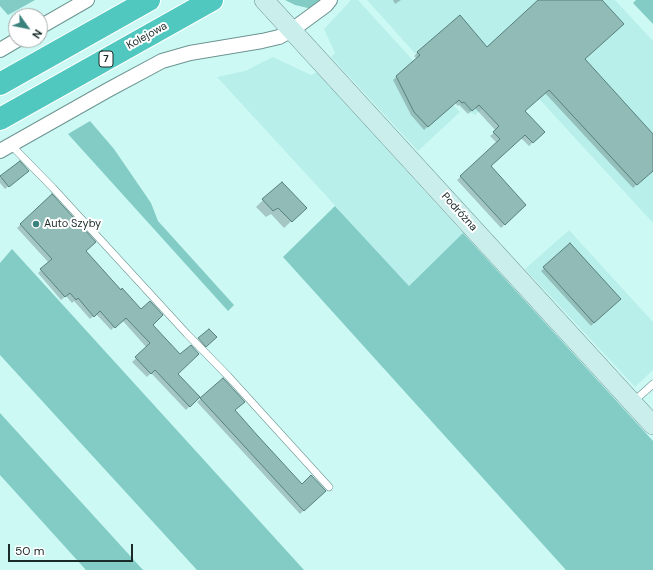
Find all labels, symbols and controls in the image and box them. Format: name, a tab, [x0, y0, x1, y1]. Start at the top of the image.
north arrow	[8, 8, 48, 48]
street label: Kolejowa	[124, 19, 170, 53]
text: N	[29, 27, 45, 41]
road number: 7	[99, 51, 113, 67]
street label: Podróżna	[438, 190, 480, 234]
place label: Auto Szyby	[44, 217, 101, 231]
marker: Auto Szyby	[31, 219, 41, 229]
scale bar	[10, 536, 135, 562]
text: 50 m	[15, 543, 44, 559]

